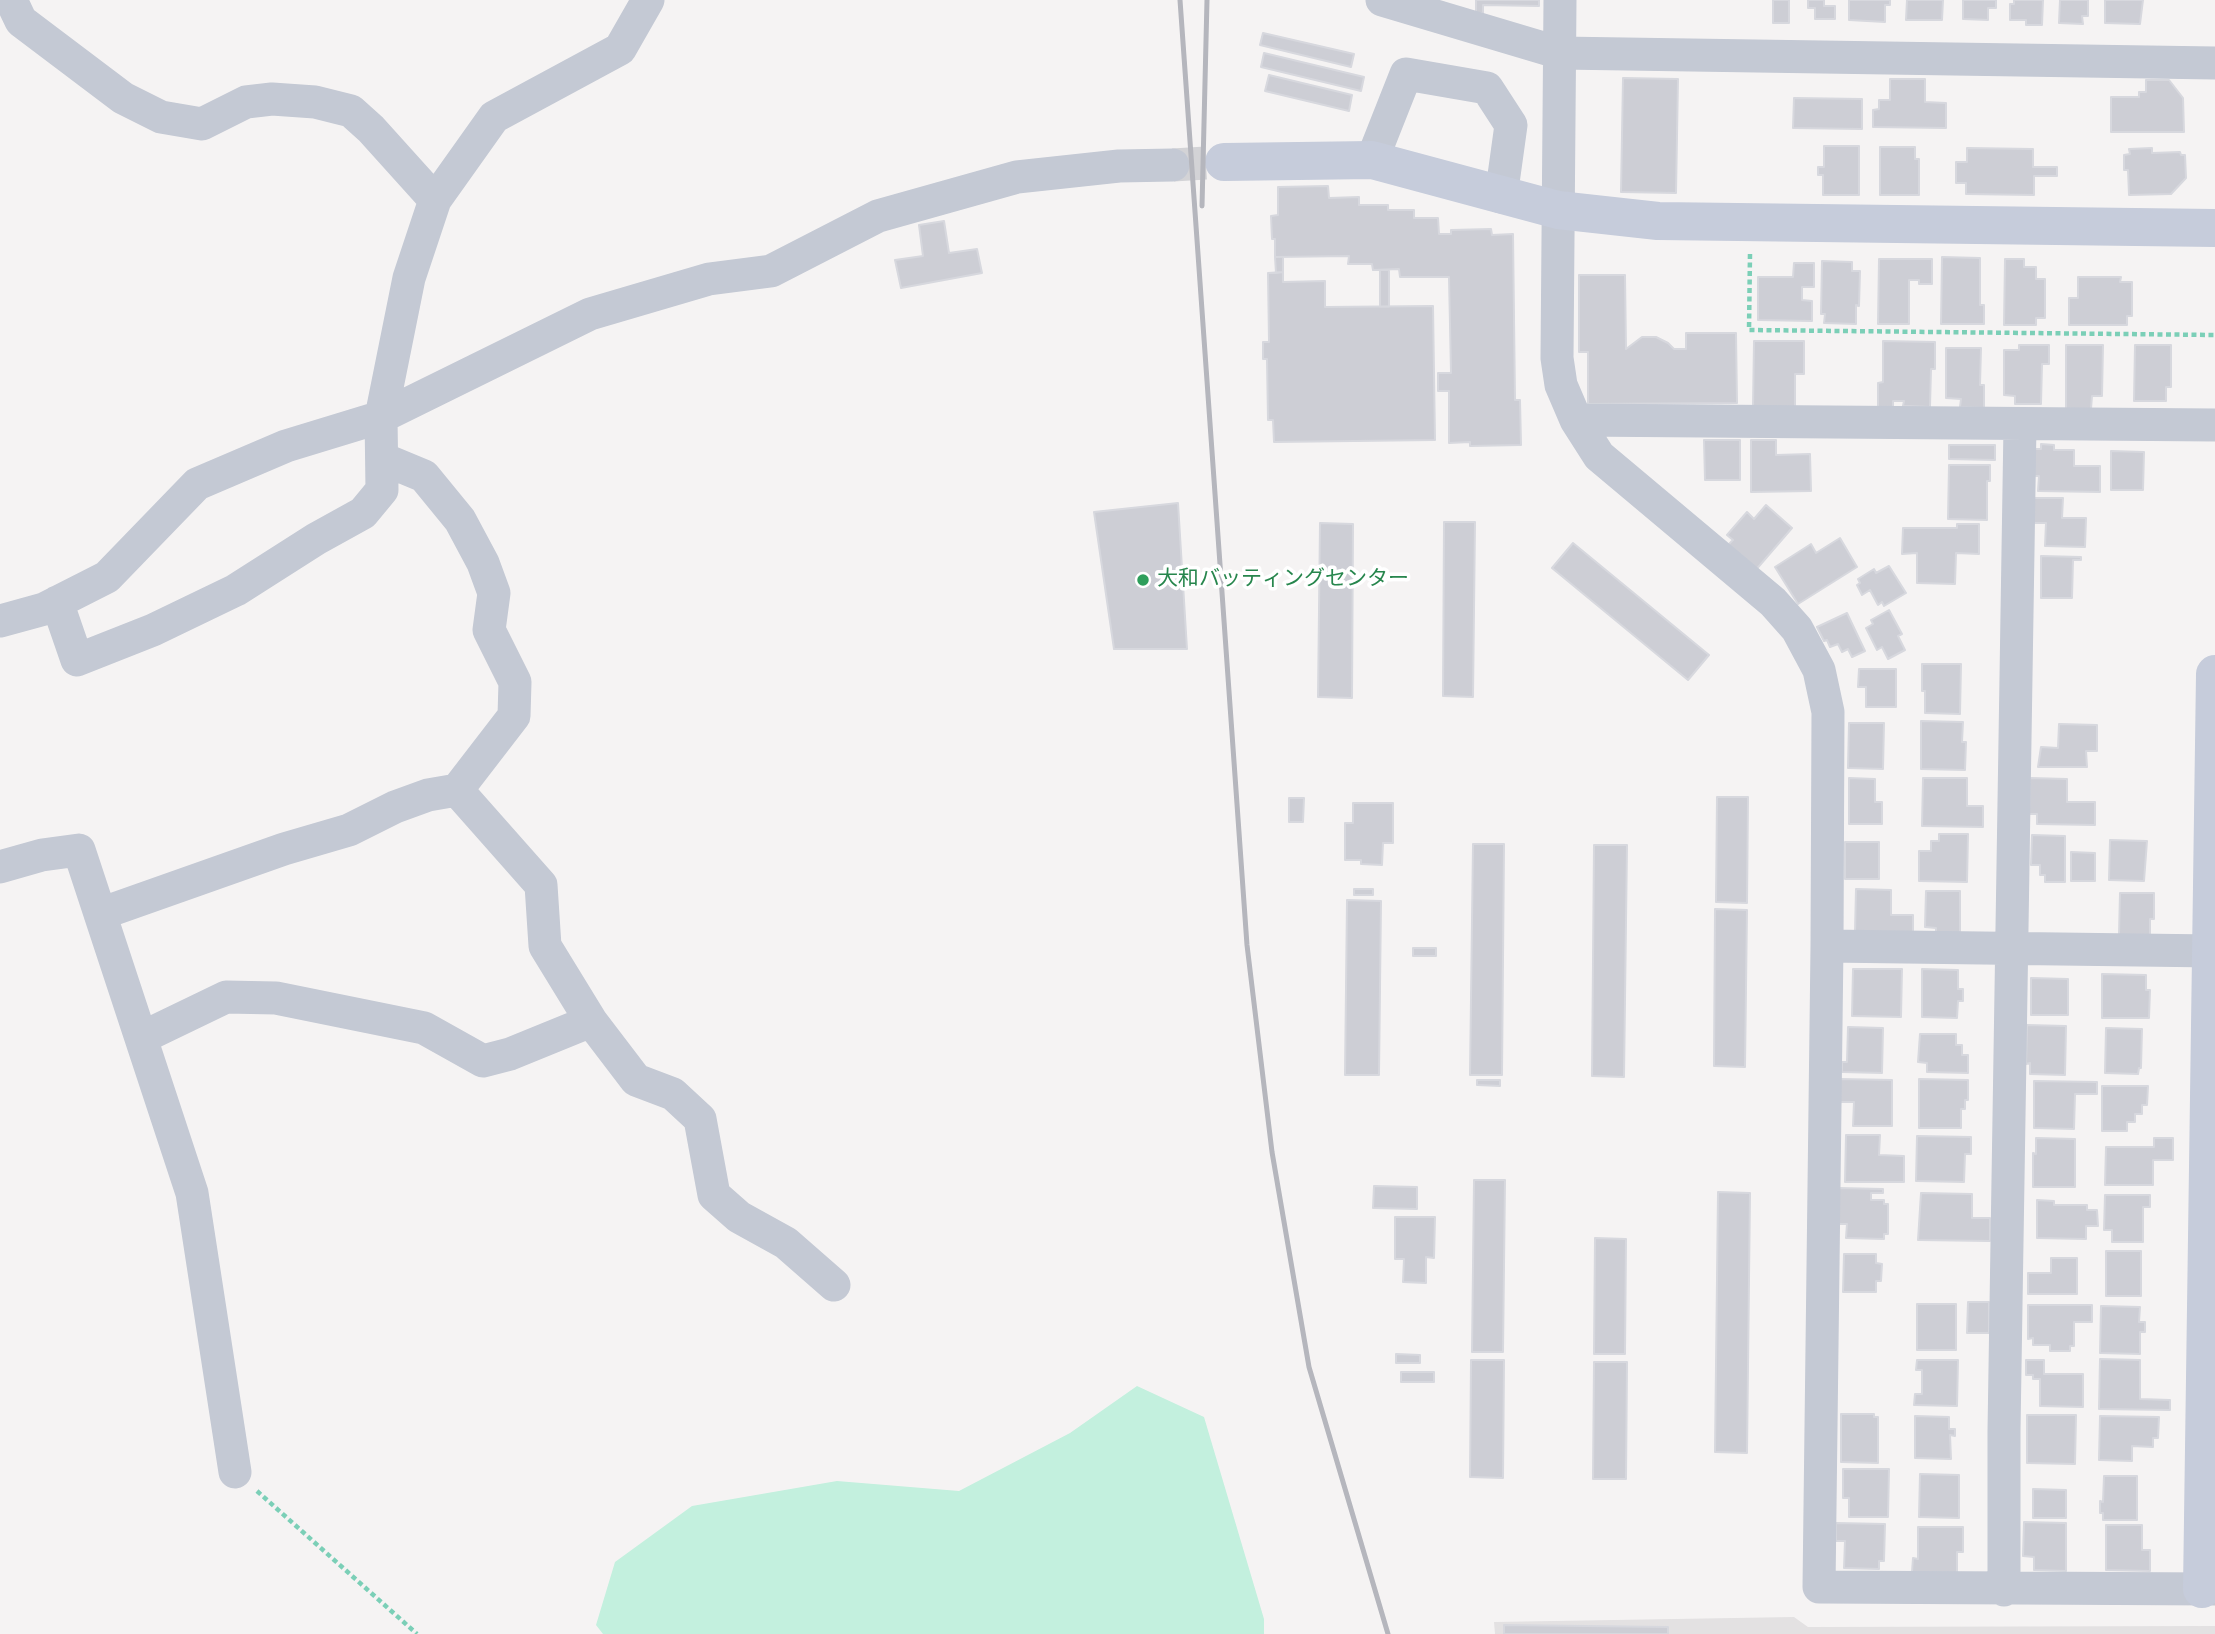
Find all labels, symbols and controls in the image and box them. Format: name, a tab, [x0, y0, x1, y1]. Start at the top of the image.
place label: 大和バッティングセンター	[1157, 567, 1409, 593]
marker: 大和バッティングセンター	[1135, 572, 1151, 588]

